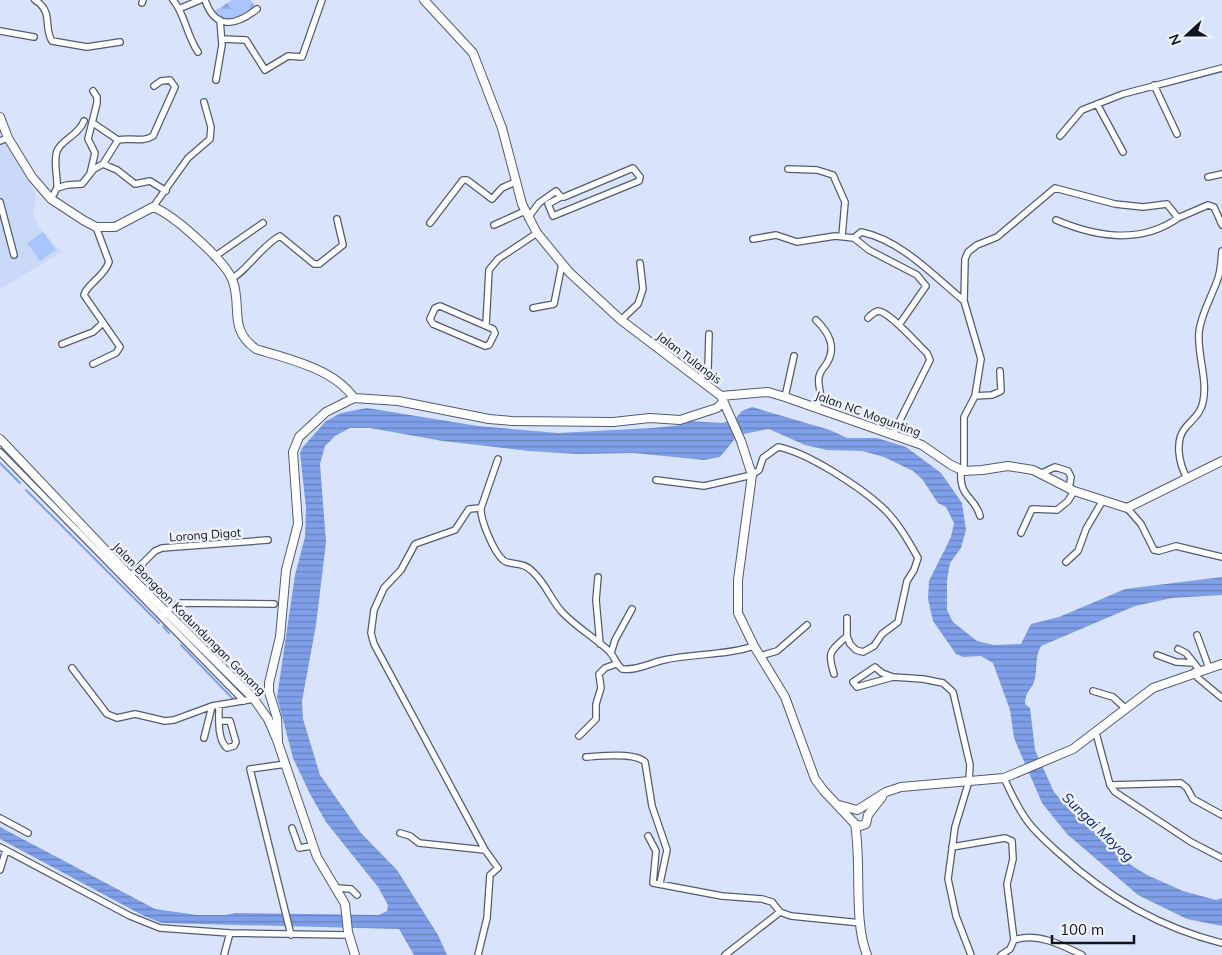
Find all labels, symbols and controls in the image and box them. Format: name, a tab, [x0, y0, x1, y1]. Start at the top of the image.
north arrow	[1162, 10, 1212, 60]
text: N	[1165, 31, 1185, 48]
street label: Jalan Tulangis	[654, 328, 725, 387]
street label: Jalan NC Mogunting	[813, 387, 923, 440]
street label: Lorong Digot	[169, 525, 241, 544]
street label: Jalan Bongoon Kodundungan Ganang	[110, 539, 269, 698]
water label: Sungai Moyog	[1058, 788, 1138, 866]
scale bar	[1052, 912, 1134, 944]
text: 100 m	[1060, 920, 1104, 939]

